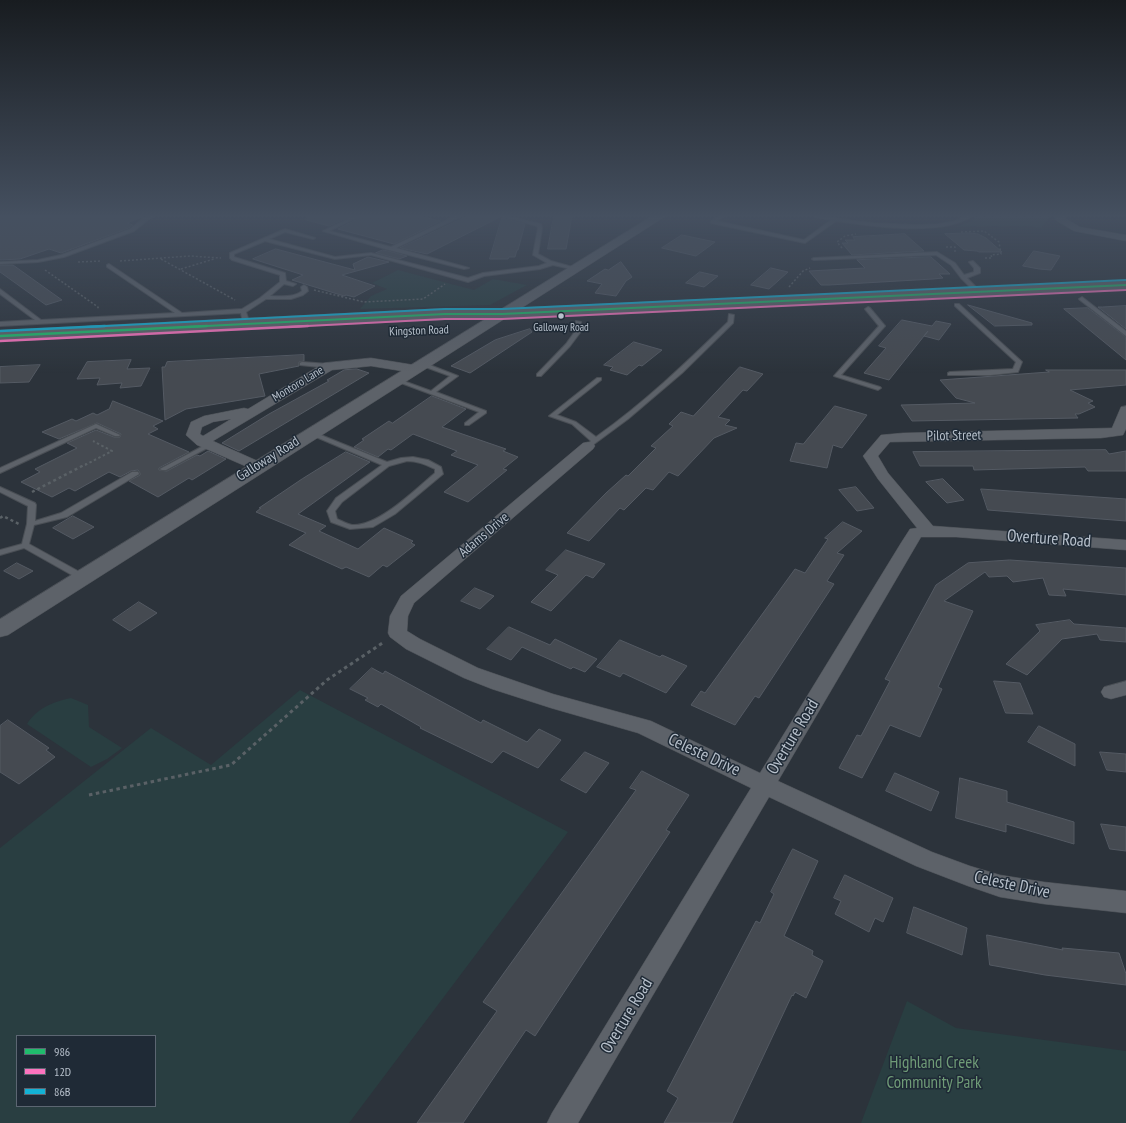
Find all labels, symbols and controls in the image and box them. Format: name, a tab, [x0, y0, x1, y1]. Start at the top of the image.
marker: Galloway Road	[556, 311, 566, 321]
place label: Galloway Road	[533, 321, 589, 335]
street label: Kingston Road	[389, 323, 449, 339]
street label: Montoro Lane	[270, 363, 326, 405]
street label: Pilot Street	[927, 427, 981, 445]
street label: Galloway Road	[233, 433, 303, 485]
street label: Adams Drive	[455, 509, 513, 561]
street label: Overture Road	[1006, 526, 1092, 552]
street label: Overture Road	[763, 696, 823, 778]
street label: Celeste Drive	[665, 729, 743, 781]
street label: Celeste Drive	[972, 867, 1052, 903]
street label: Overture Road	[597, 975, 657, 1057]
legend	[16, 1035, 156, 1107]
text: 986	[54, 1044, 70, 1059]
park label: Highland Creek Community Park	[886, 1053, 982, 1093]
text: 12D	[54, 1064, 71, 1079]
text: 86B	[54, 1084, 70, 1099]

